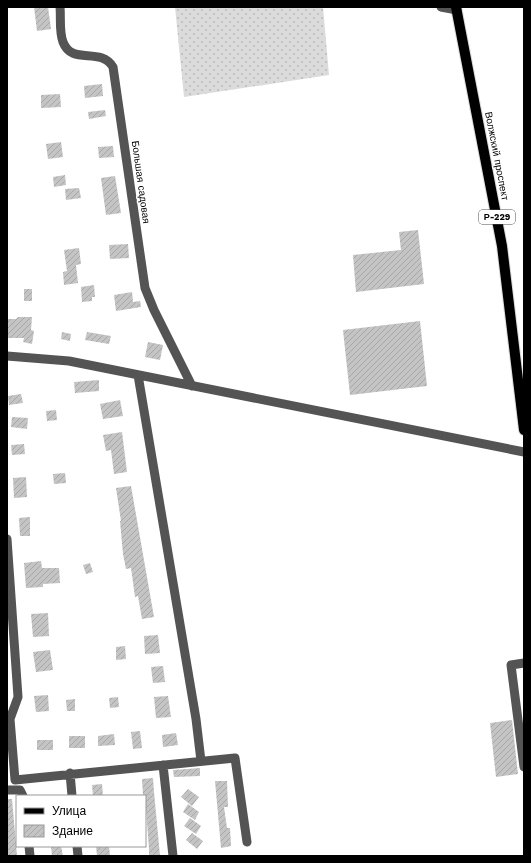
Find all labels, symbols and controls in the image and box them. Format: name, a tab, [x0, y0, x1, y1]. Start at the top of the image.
street label: Волжский проспект	[483, 111, 511, 202]
street label: Большая садовая	[130, 140, 152, 224]
road number: Р-229	[479, 210, 515, 224]
legend	[16, 795, 146, 847]
text: Улица	[52, 804, 86, 818]
text: Здание	[52, 824, 93, 838]

